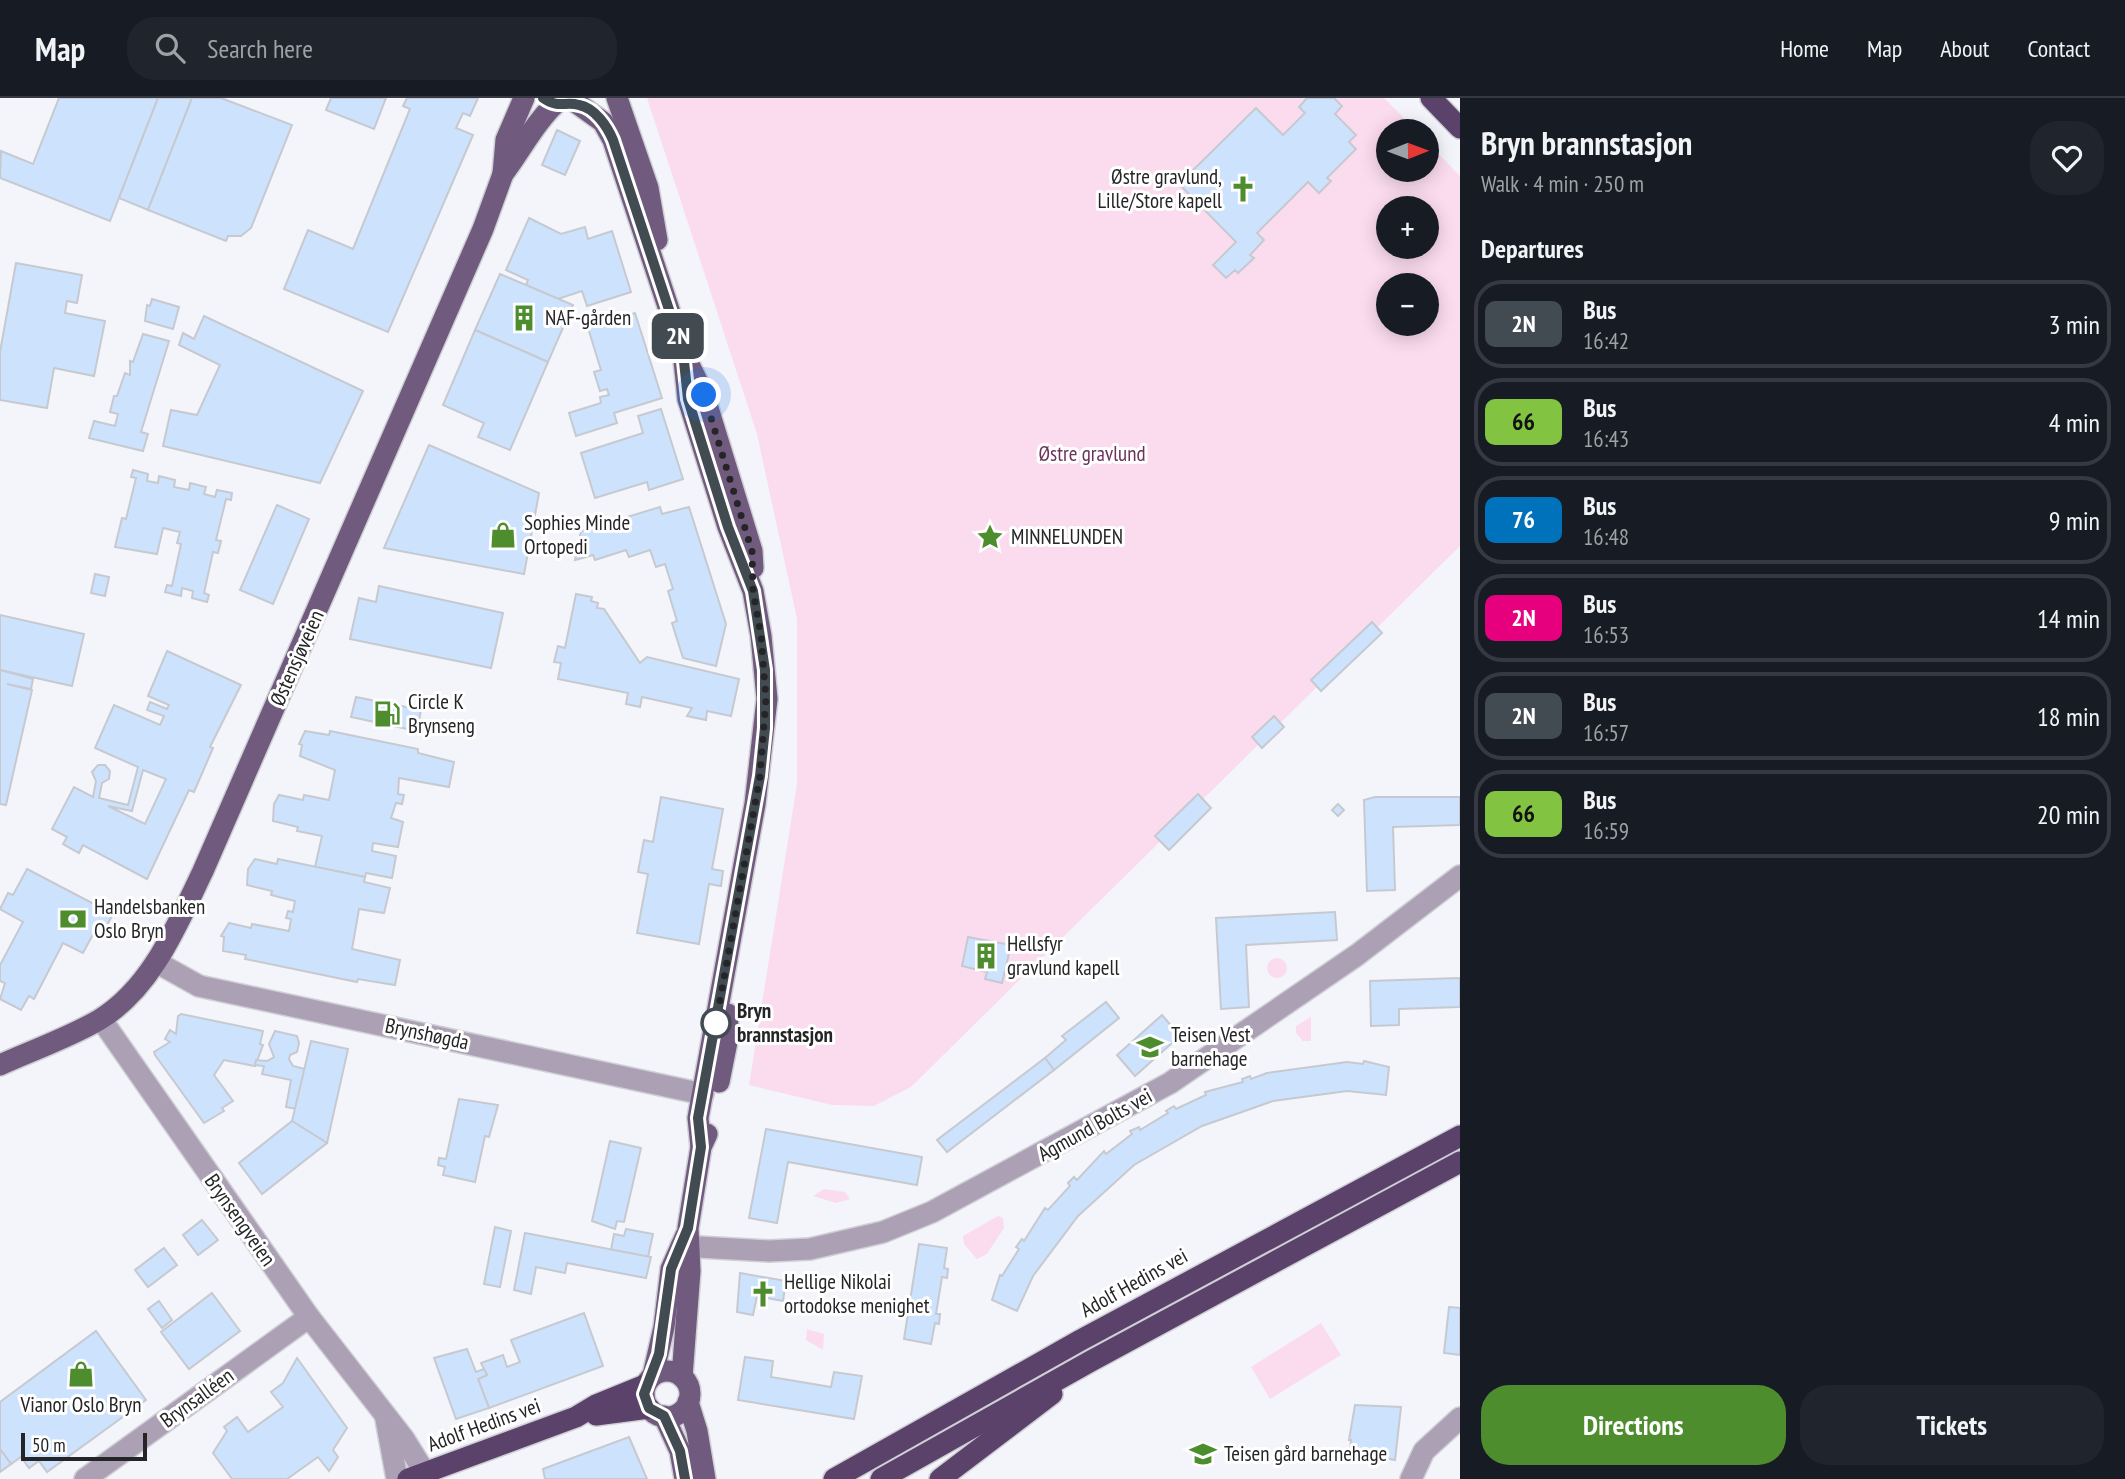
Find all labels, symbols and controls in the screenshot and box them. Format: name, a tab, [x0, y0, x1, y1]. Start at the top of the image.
search box	[127, 17, 617, 80]
text: Map	[35, 27, 85, 70]
icon: search	[151, 29, 189, 67]
text: Search here	[207, 32, 313, 65]
text: Home	[1780, 33, 1829, 64]
text: Map	[1867, 33, 1902, 64]
text: About	[1940, 33, 1989, 64]
text: Contact	[2027, 33, 2090, 64]
north arrow	[1376, 119, 1438, 182]
map controls	[1376, 119, 1439, 336]
text: Bryn brannstasjon	[1481, 121, 1692, 164]
button: heart	[2030, 121, 2104, 195]
place label: Østre gravlund, Lille/Store kapell	[1097, 163, 1222, 214]
text: Walk · 4 min · 250 m	[1481, 169, 1644, 198]
church icon: Østre gravlund, Lille/Store kapell	[1228, 174, 1258, 204]
button: +	[1376, 196, 1439, 259]
text: Departures	[1481, 232, 1584, 265]
button: −	[1376, 273, 1439, 336]
text: Bus	[1583, 293, 1616, 326]
building icon: NAF-gården	[509, 303, 539, 333]
place label: NAF-gården	[545, 304, 631, 331]
text: 2N	[1511, 308, 1536, 339]
text: 3 min	[2049, 308, 2100, 341]
line badge: 2N	[646, 313, 710, 359]
text: 2N	[666, 320, 690, 351]
text: 16:42	[1583, 326, 1629, 355]
your location	[686, 377, 721, 412]
text: Bus	[1583, 391, 1616, 424]
text: 66	[1512, 406, 1535, 437]
text: 4 min	[2049, 406, 2100, 439]
text: 16:43	[1583, 424, 1629, 453]
park label: Østre gravlund	[1039, 440, 1145, 467]
text: Bus	[1583, 489, 1616, 522]
text: 76	[1512, 504, 1535, 535]
text: 9 min	[2049, 504, 2100, 537]
place label: Sophies Minde Ortopedi	[524, 509, 630, 560]
shop icon: Sophies Minde Ortopedi	[488, 520, 518, 550]
place icon: MINNELUNDEN	[975, 522, 1005, 552]
text: 16:48	[1583, 522, 1629, 551]
place label: MINNELUNDEN	[1011, 523, 1123, 550]
text: Bus	[1583, 587, 1616, 620]
text: 2N	[1511, 602, 1536, 633]
text: 14 min	[2037, 602, 2100, 635]
street label: Østensjøveien	[263, 606, 330, 710]
text: 16:53	[1583, 620, 1629, 649]
text: Bus	[1583, 685, 1616, 718]
place label: Circle K Brynseng	[408, 688, 475, 739]
fuel station icon: Circle K Brynseng	[372, 699, 402, 729]
text: 2N	[1511, 700, 1536, 731]
text: 18 min	[2037, 700, 2100, 733]
text: 16:57	[1583, 718, 1629, 747]
text: Bus	[1583, 783, 1616, 816]
text: 66	[1512, 798, 1535, 829]
text: 20 min	[2037, 798, 2100, 831]
text: 16:59	[1583, 816, 1629, 845]
place label: Handelsbanken Oslo Bryn	[94, 893, 205, 944]
bank icon: Handelsbanken Oslo Bryn	[58, 904, 88, 934]
place label: Hellsfyr gravlund kapell	[1007, 930, 1119, 981]
building icon: Hellsfyr gravlund kapell	[971, 941, 1001, 971]
place label: Bryn brannstasjon	[737, 997, 833, 1048]
marker: Bryn brannstasjon	[701, 1008, 731, 1038]
street label: Brynshøgda	[383, 1011, 471, 1056]
place label: Teisen Vest barnehage	[1171, 1021, 1251, 1072]
school or university icon: Teisen Vest barnehage	[1135, 1032, 1165, 1062]
street label: Agmund Bolts vei	[1033, 1082, 1157, 1167]
street label: Brynsengveien	[199, 1169, 282, 1271]
street label: Adolf Hedins vei	[1075, 1242, 1192, 1323]
place label: Hellige Nikolai ortodokse menighet	[784, 1268, 930, 1319]
church icon: Hellige Nikolai ortodokse menighet	[748, 1279, 778, 1309]
shop icon: Vianor Oslo Bryn	[66, 1359, 96, 1389]
street label: Brynsalléen	[155, 1362, 239, 1433]
button: Directions	[1481, 1385, 1786, 1465]
button: Tickets	[1800, 1385, 2104, 1465]
place label: Vianor Oslo Bryn	[20, 1391, 141, 1418]
street label: Adolf Hedins vei	[424, 1392, 544, 1457]
scale bar	[21, 1430, 147, 1462]
text: 50 m	[32, 1433, 66, 1457]
school or university icon: Teisen gård barnehage	[1188, 1439, 1218, 1469]
place label: Teisen gård barnehage	[1224, 1440, 1387, 1467]

